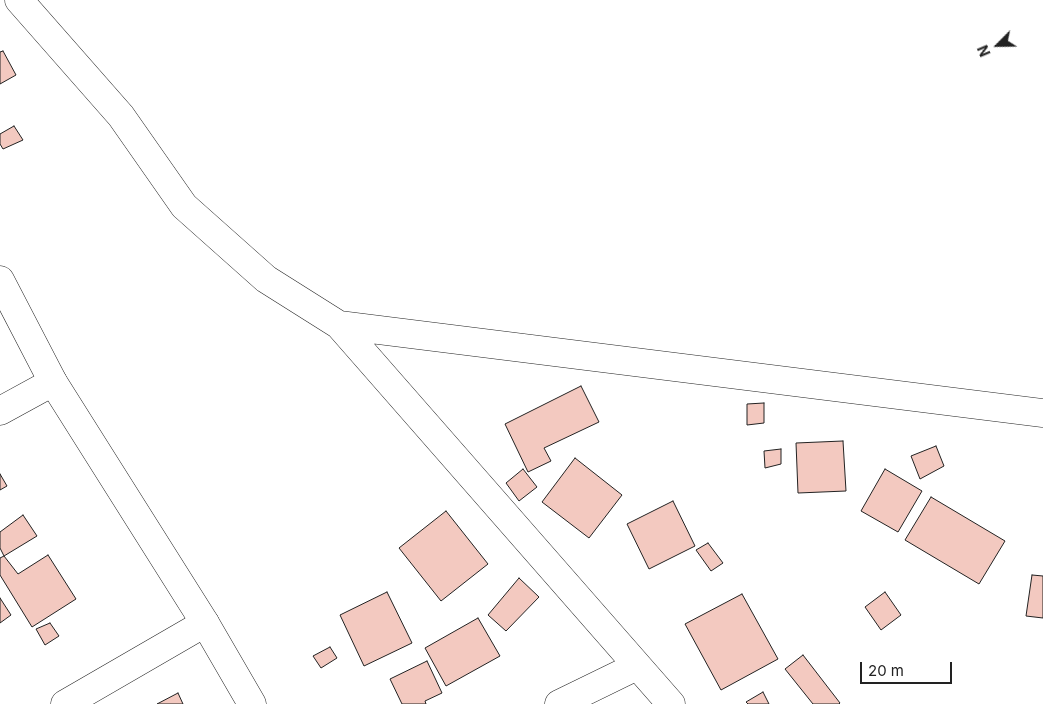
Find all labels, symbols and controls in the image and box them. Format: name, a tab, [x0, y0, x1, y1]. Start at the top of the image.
north arrow	[973, 20, 1023, 70]
text: N	[974, 43, 994, 59]
scale bar	[863, 652, 956, 684]
text: 20 m	[868, 661, 904, 680]

